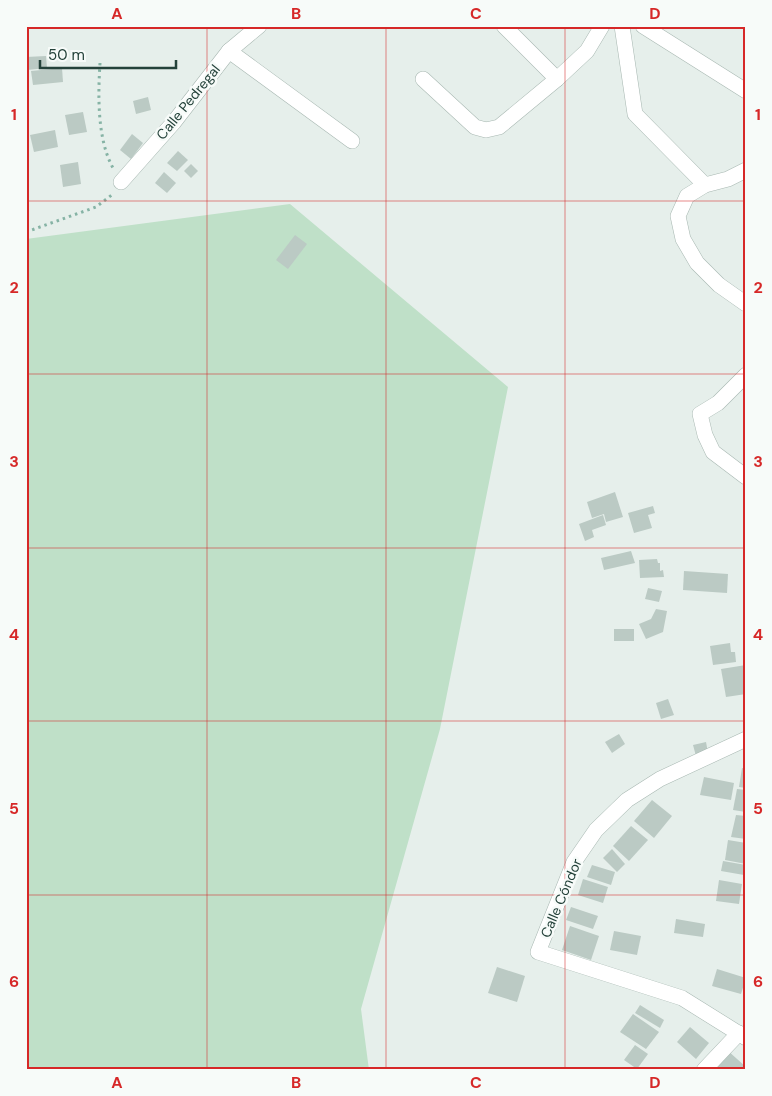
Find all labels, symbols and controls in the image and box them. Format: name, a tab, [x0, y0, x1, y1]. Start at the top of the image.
text: A	[111, 3, 123, 24]
text: B	[291, 3, 301, 24]
text: C	[470, 3, 482, 24]
text: D	[649, 3, 661, 24]
scale bar	[40, 38, 176, 70]
text: 50 m	[48, 45, 85, 65]
street label: Calle Pedregal	[152, 61, 224, 143]
text: 1	[11, 104, 17, 125]
text: 1	[755, 104, 761, 125]
text: 2	[9, 277, 19, 298]
text: 2	[753, 277, 763, 298]
text: 3	[9, 451, 19, 472]
text: 3	[753, 451, 763, 472]
text: 4	[9, 624, 19, 645]
text: 4	[753, 624, 763, 645]
text: 5	[9, 798, 19, 819]
text: 5	[753, 798, 763, 819]
street label: Calle Cóndor	[536, 856, 586, 940]
text: 6	[9, 971, 19, 992]
text: 6	[753, 971, 763, 992]
text: A	[111, 1072, 123, 1093]
text: B	[291, 1072, 301, 1093]
text: C	[470, 1072, 482, 1093]
text: D	[649, 1072, 661, 1093]

